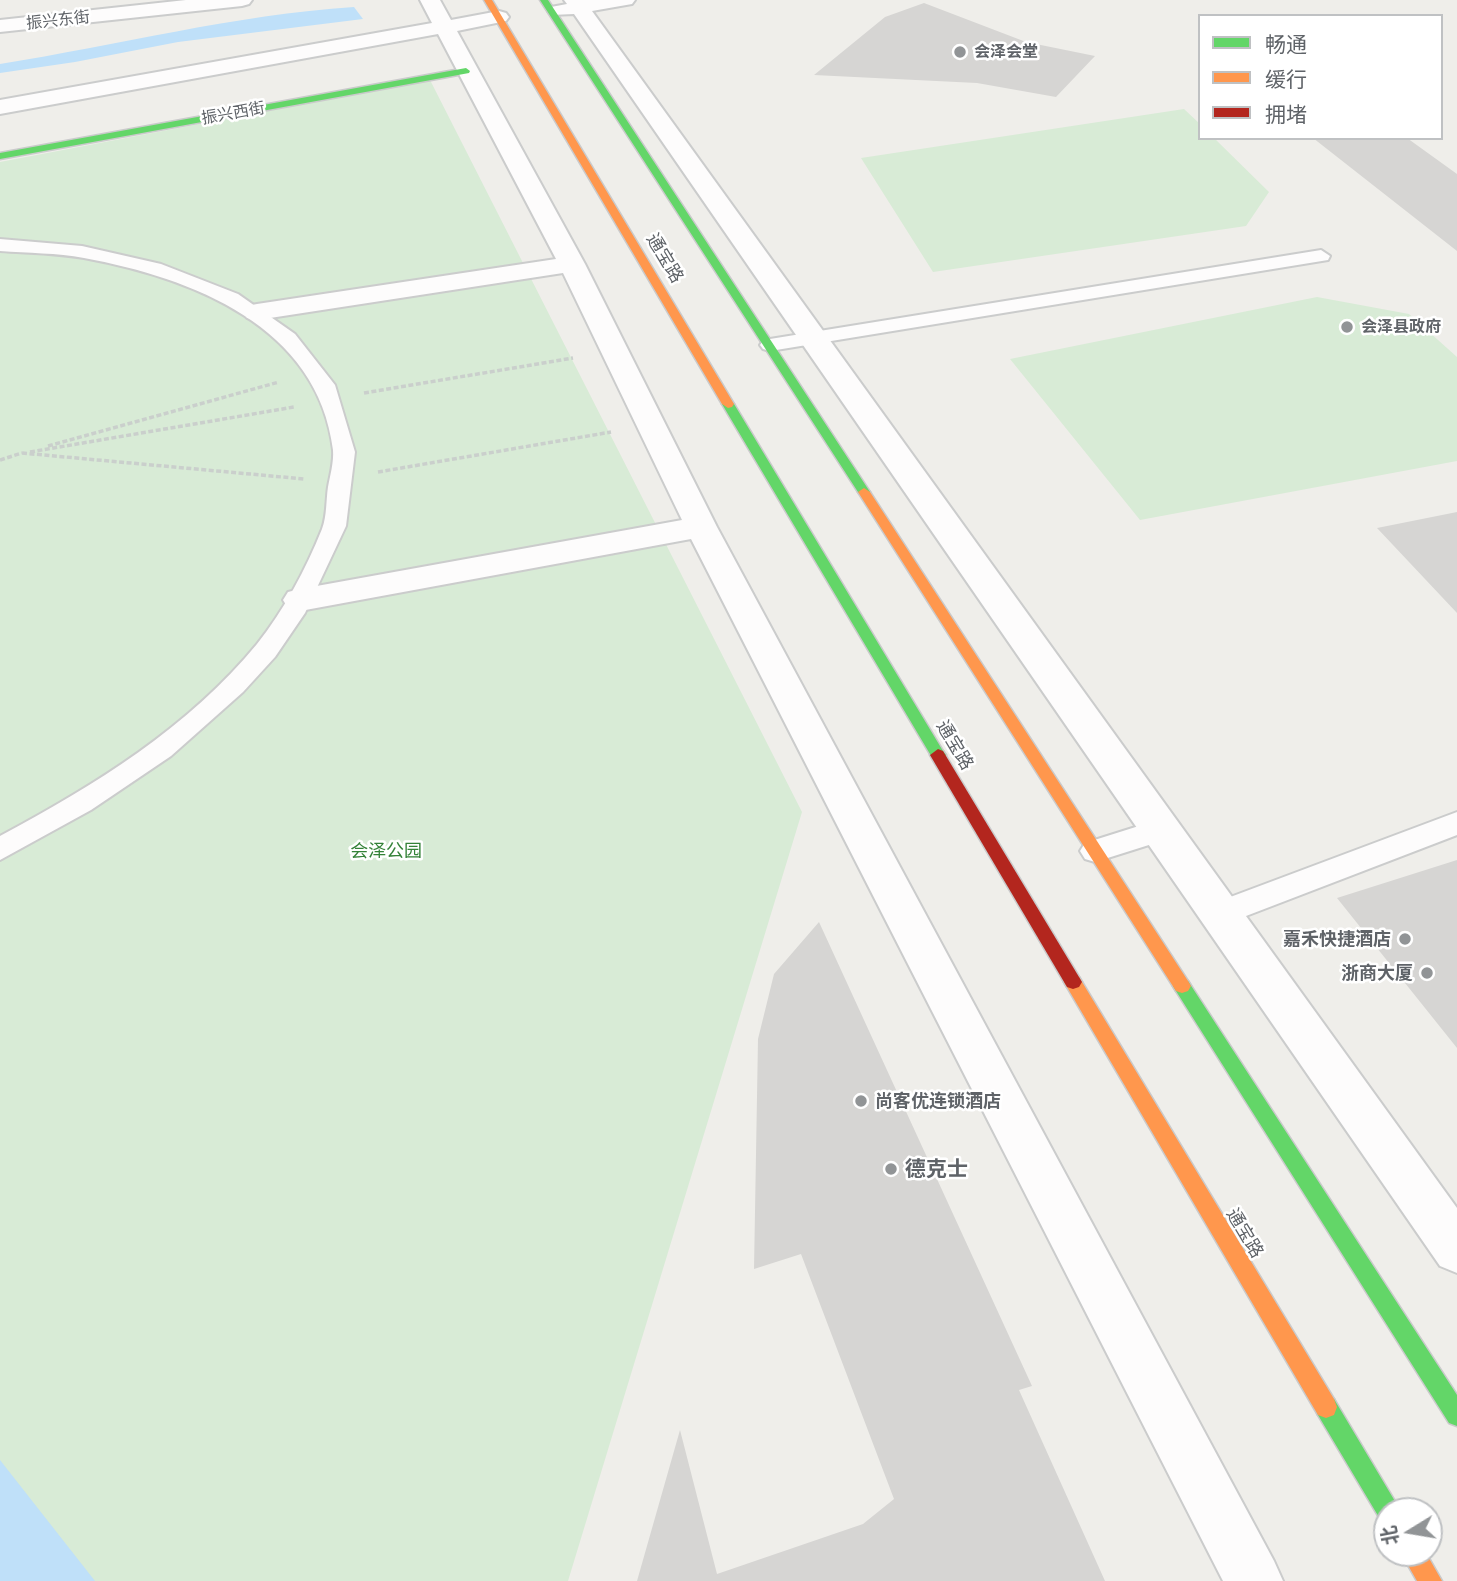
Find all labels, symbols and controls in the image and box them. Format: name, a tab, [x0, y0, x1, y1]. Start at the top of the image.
street label: 振兴东街	[25, 7, 91, 33]
legend	[1198, 14, 1443, 140]
text: 畅通	[1265, 31, 1307, 56]
place label: 会泽会堂	[974, 42, 1038, 62]
marker: 会泽会堂	[952, 44, 968, 60]
text: 缓行	[1265, 66, 1307, 91]
street label: 振兴西街	[200, 98, 266, 128]
text: 拥堵	[1265, 101, 1307, 126]
street label: 通宝路	[642, 229, 688, 287]
place label: 会泽县政府	[1361, 317, 1441, 337]
marker: 会泽县政府	[1339, 319, 1355, 335]
street label: 通宝路	[932, 716, 978, 774]
park label: 会泽公园	[350, 840, 422, 862]
place label: 嘉禾快捷酒店	[1283, 928, 1391, 950]
marker: 嘉禾快捷酒店	[1397, 931, 1413, 947]
place label: 浙商大厦	[1341, 962, 1413, 984]
marker: 浙商大厦	[1419, 965, 1435, 981]
place label: 尚客优连锁酒店	[875, 1090, 1001, 1112]
marker: 尚客优连锁酒店	[853, 1093, 869, 1109]
place label: 德克士	[905, 1156, 968, 1182]
marker: 德克士	[883, 1161, 899, 1177]
street label: 通宝路	[1222, 1204, 1268, 1262]
north arrow	[1373, 1497, 1443, 1567]
text: 北	[1376, 1524, 1402, 1547]

